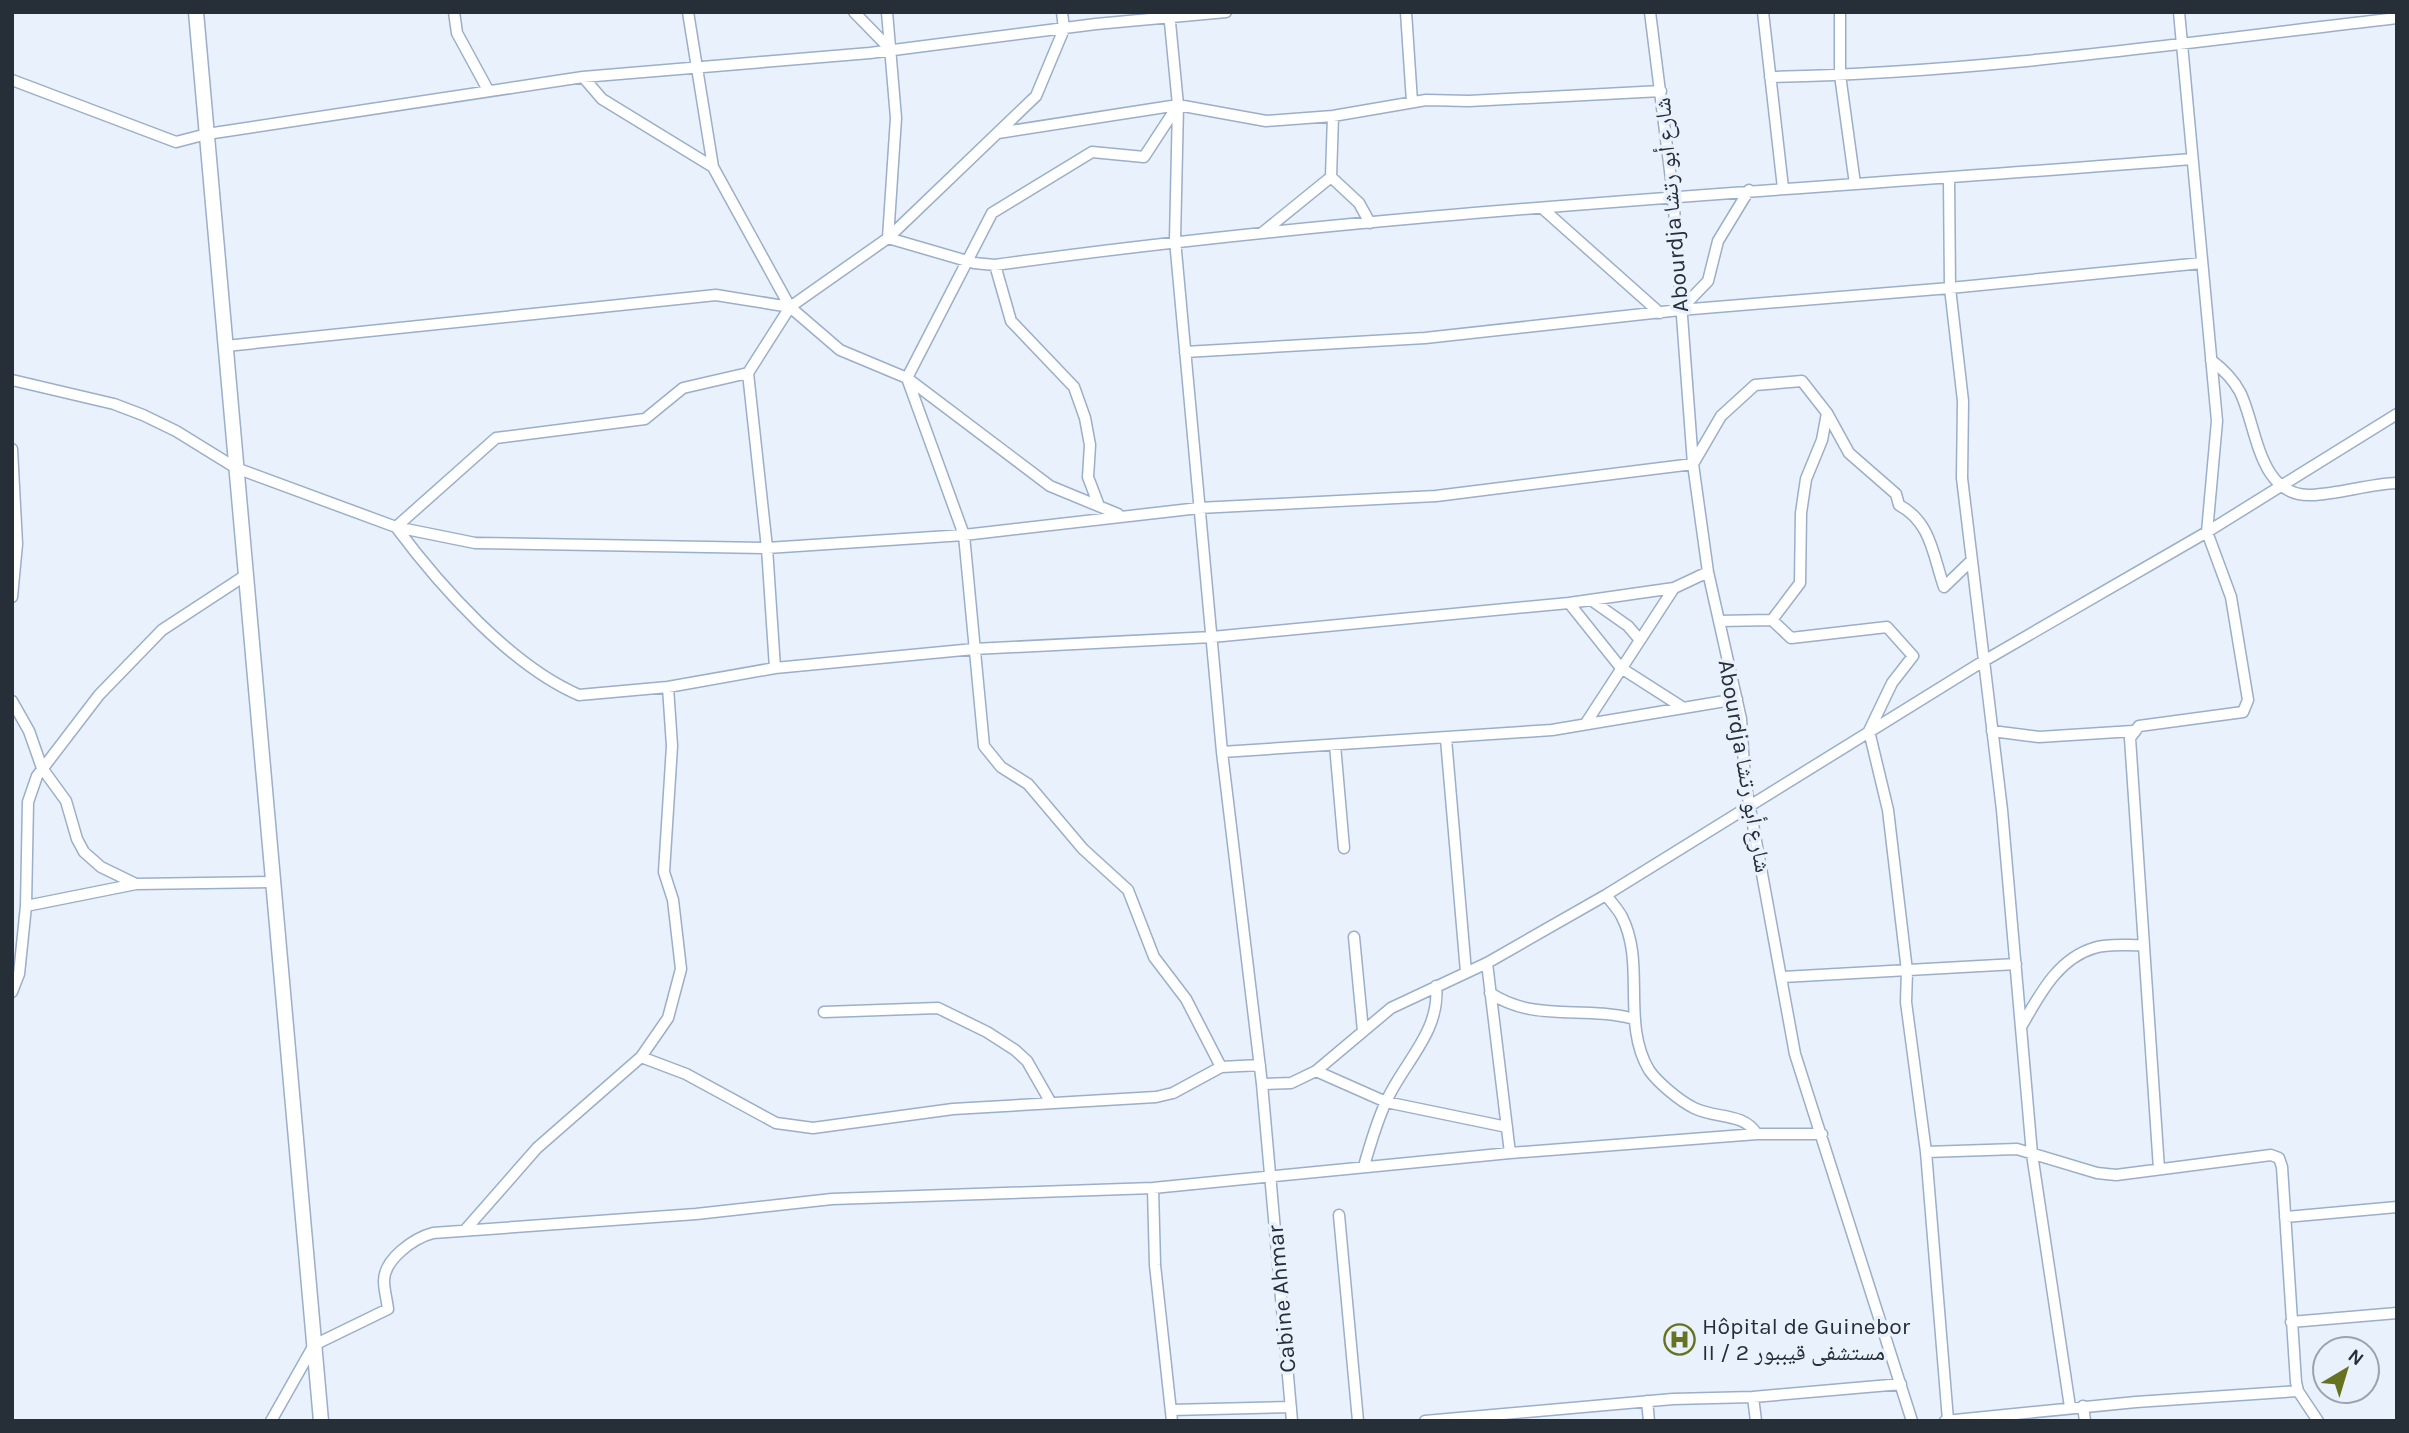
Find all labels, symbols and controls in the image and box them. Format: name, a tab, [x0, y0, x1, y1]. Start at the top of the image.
street label: Abourdja شارع أبو رتشا	[1648, 96, 1695, 314]
street label: Abourdja شارع أبو رتشا	[1712, 657, 1777, 875]
street label: Cabine Ahmar	[1262, 1223, 1301, 1374]
place label: Hôpital de Guinebor II / مستشفى قيببور 2	[1702, 1313, 1911, 1366]
hospital icon: Hôpital de Guinebor II / مستشفى قيببور 2	[1662, 1322, 1696, 1356]
north arrow	[2311, 1335, 2381, 1405]
text: N	[2344, 1345, 2368, 1370]

